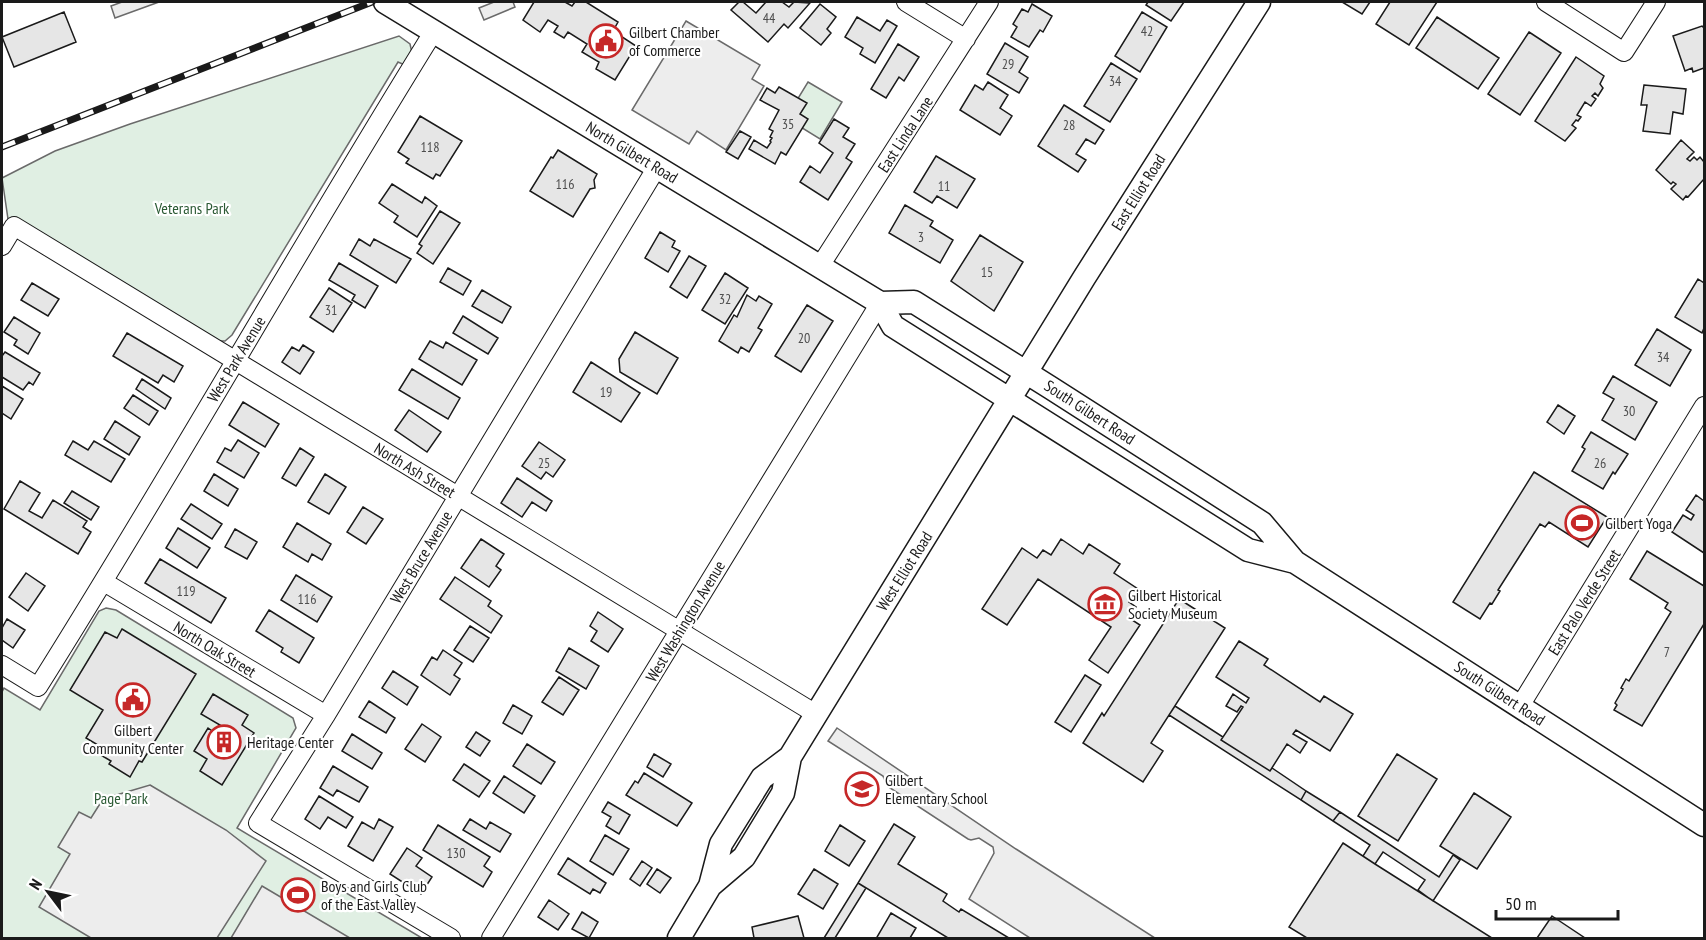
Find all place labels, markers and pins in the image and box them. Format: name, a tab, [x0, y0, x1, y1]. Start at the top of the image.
place label: Gilbert Chamber of Commerce	[629, 22, 720, 60]
public building icon: Gilbert Chamber of Commerce	[588, 23, 624, 59]
sports icon: Gilbert Yoga	[1564, 505, 1600, 541]
place label: Gilbert Yoga	[1605, 513, 1672, 533]
place label: Gilbert Historical Society Museum	[1128, 585, 1222, 623]
museum icon: Gilbert Historical Society Museum	[1087, 586, 1123, 622]
public building icon: Gilbert Community Center	[115, 682, 151, 718]
place label: Gilbert Community Center	[82, 720, 184, 758]
building icon: Heritage Center	[206, 724, 242, 760]
place label: Heritage Center	[247, 732, 334, 752]
place label: Gilbert Elementary School	[885, 770, 988, 808]
school or university icon: Gilbert Elementary School	[844, 771, 880, 807]
place label: Boys and Girls Club of the East Valley	[321, 876, 427, 914]
sports icon: Boys and Girls Club of the East Valley	[280, 877, 316, 913]

